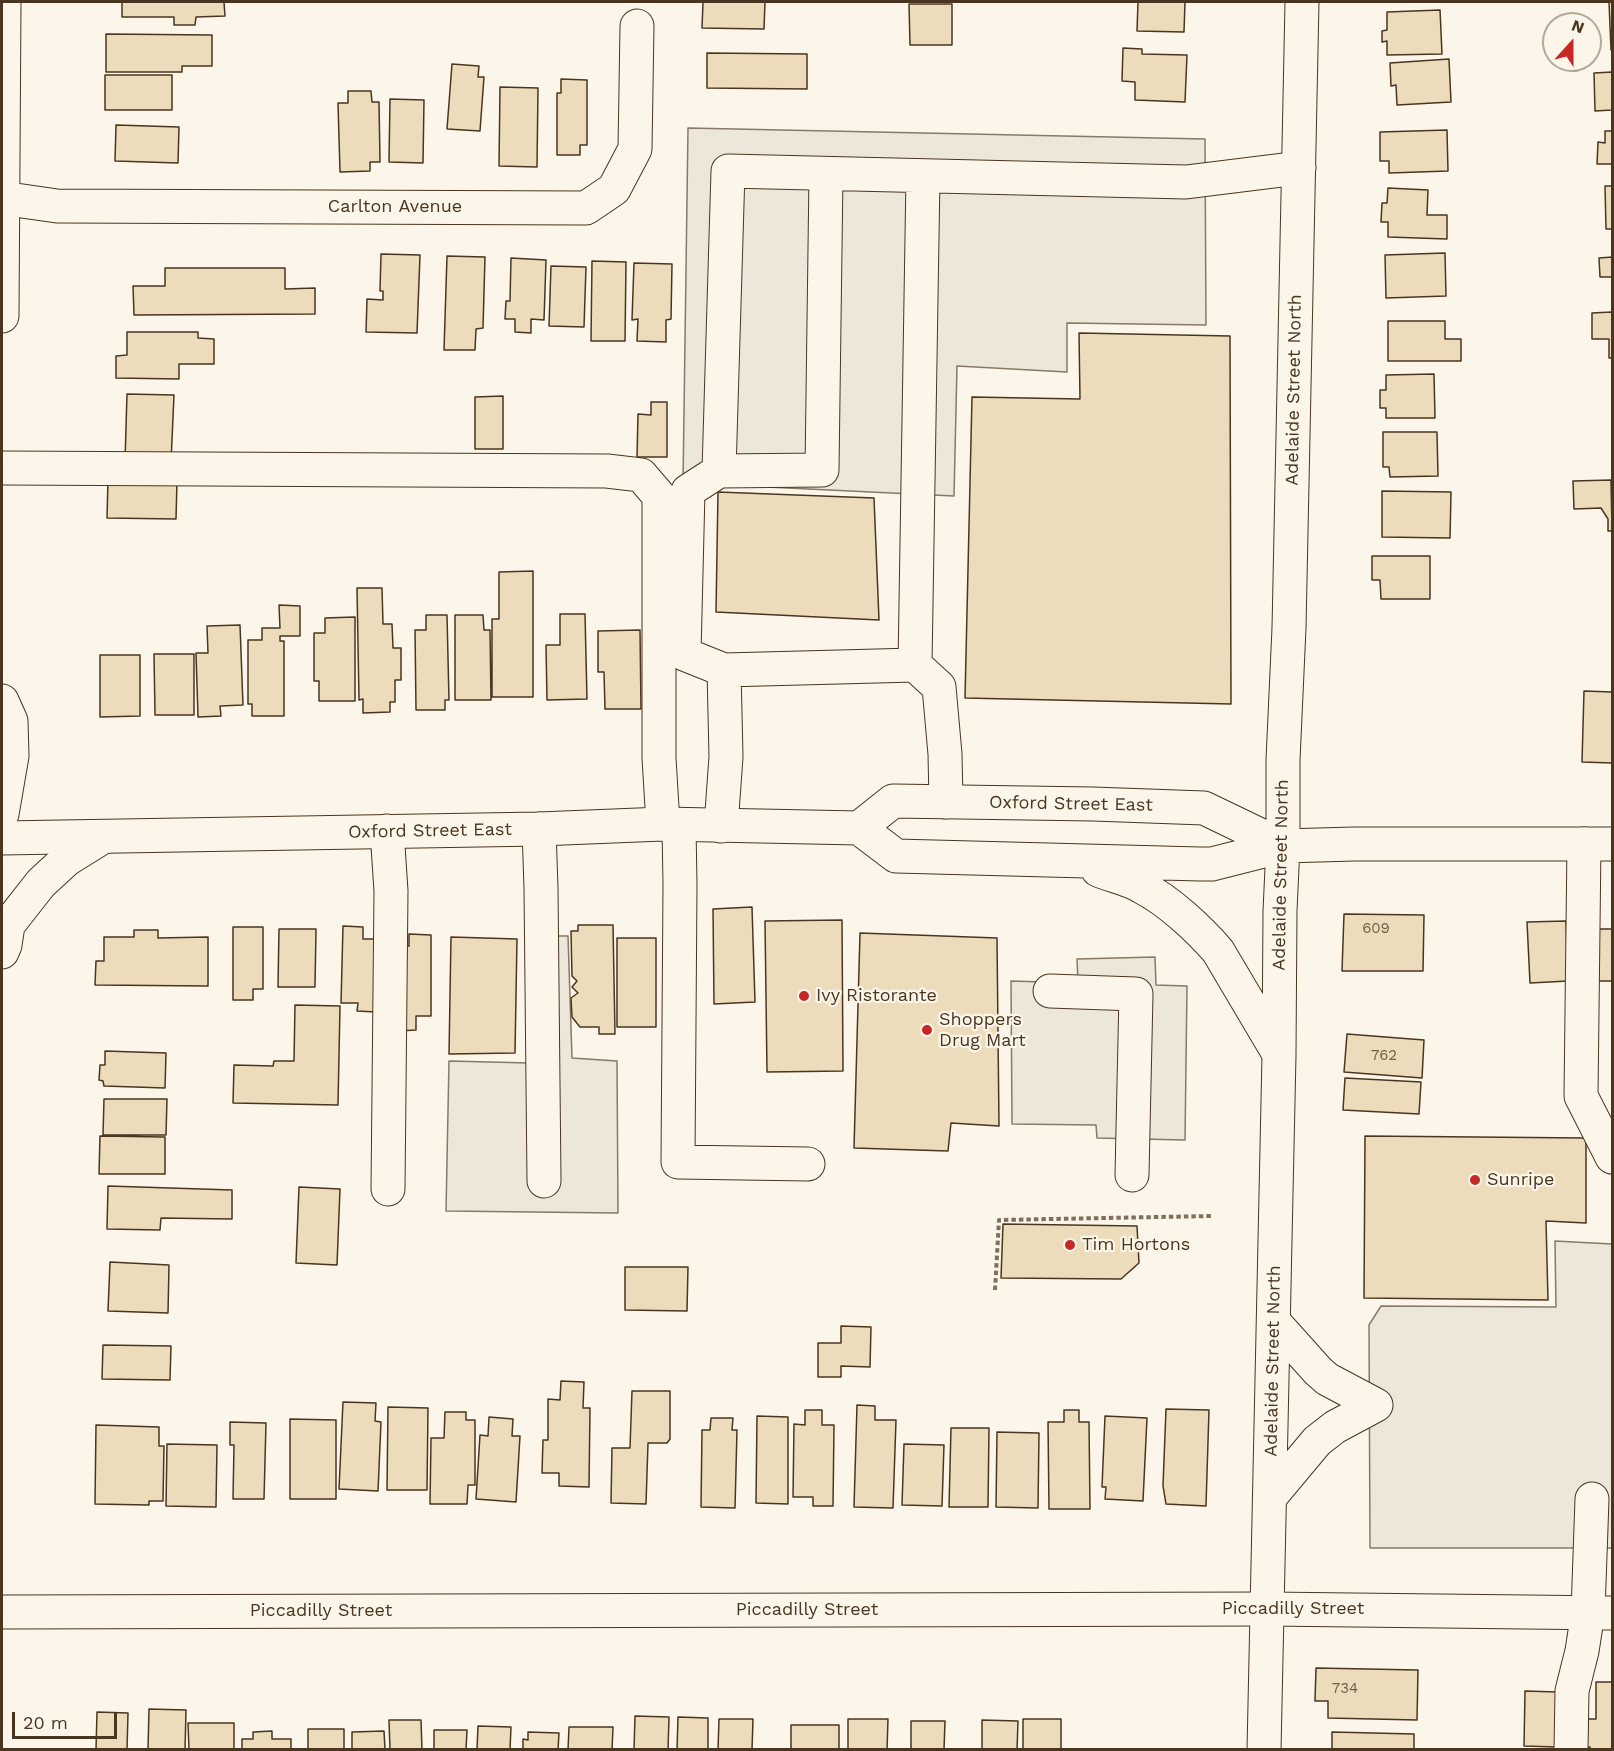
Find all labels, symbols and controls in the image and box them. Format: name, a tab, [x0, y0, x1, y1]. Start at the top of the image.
north arrow	[1542, 12, 1602, 72]
text: N	[1569, 16, 1587, 38]
street label: Carlton Avenue	[328, 196, 462, 218]
street label: Adelaide Street North	[1282, 294, 1306, 486]
street label: Adelaide Street North	[1269, 779, 1293, 971]
street label: Oxford Street East	[989, 792, 1153, 816]
street label: Oxford Street East	[348, 819, 512, 843]
house number: 609	[1362, 920, 1390, 938]
place label: Ivy Ristorante	[816, 985, 937, 1007]
marker: Ivy Ristorante	[797, 989, 811, 1003]
place label: Shoppers Drug Mart	[939, 1009, 1026, 1052]
marker: Shoppers Drug Mart	[920, 1023, 934, 1037]
house number: 762	[1371, 1047, 1397, 1065]
place label: Sunripe	[1487, 1169, 1554, 1191]
marker: Sunripe	[1468, 1173, 1482, 1187]
place label: Tim Hortons	[1082, 1234, 1190, 1256]
marker: Tim Hortons	[1063, 1238, 1077, 1252]
street label: Adelaide Street North	[1261, 1265, 1285, 1457]
street label: Piccadilly Street	[1222, 1598, 1364, 1620]
street label: Piccadilly Street	[736, 1599, 878, 1621]
street label: Piccadilly Street	[250, 1600, 392, 1622]
house number: 734	[1332, 1680, 1358, 1698]
scale bar	[15, 1700, 120, 1738]
text: 20 m	[23, 1712, 68, 1733]

